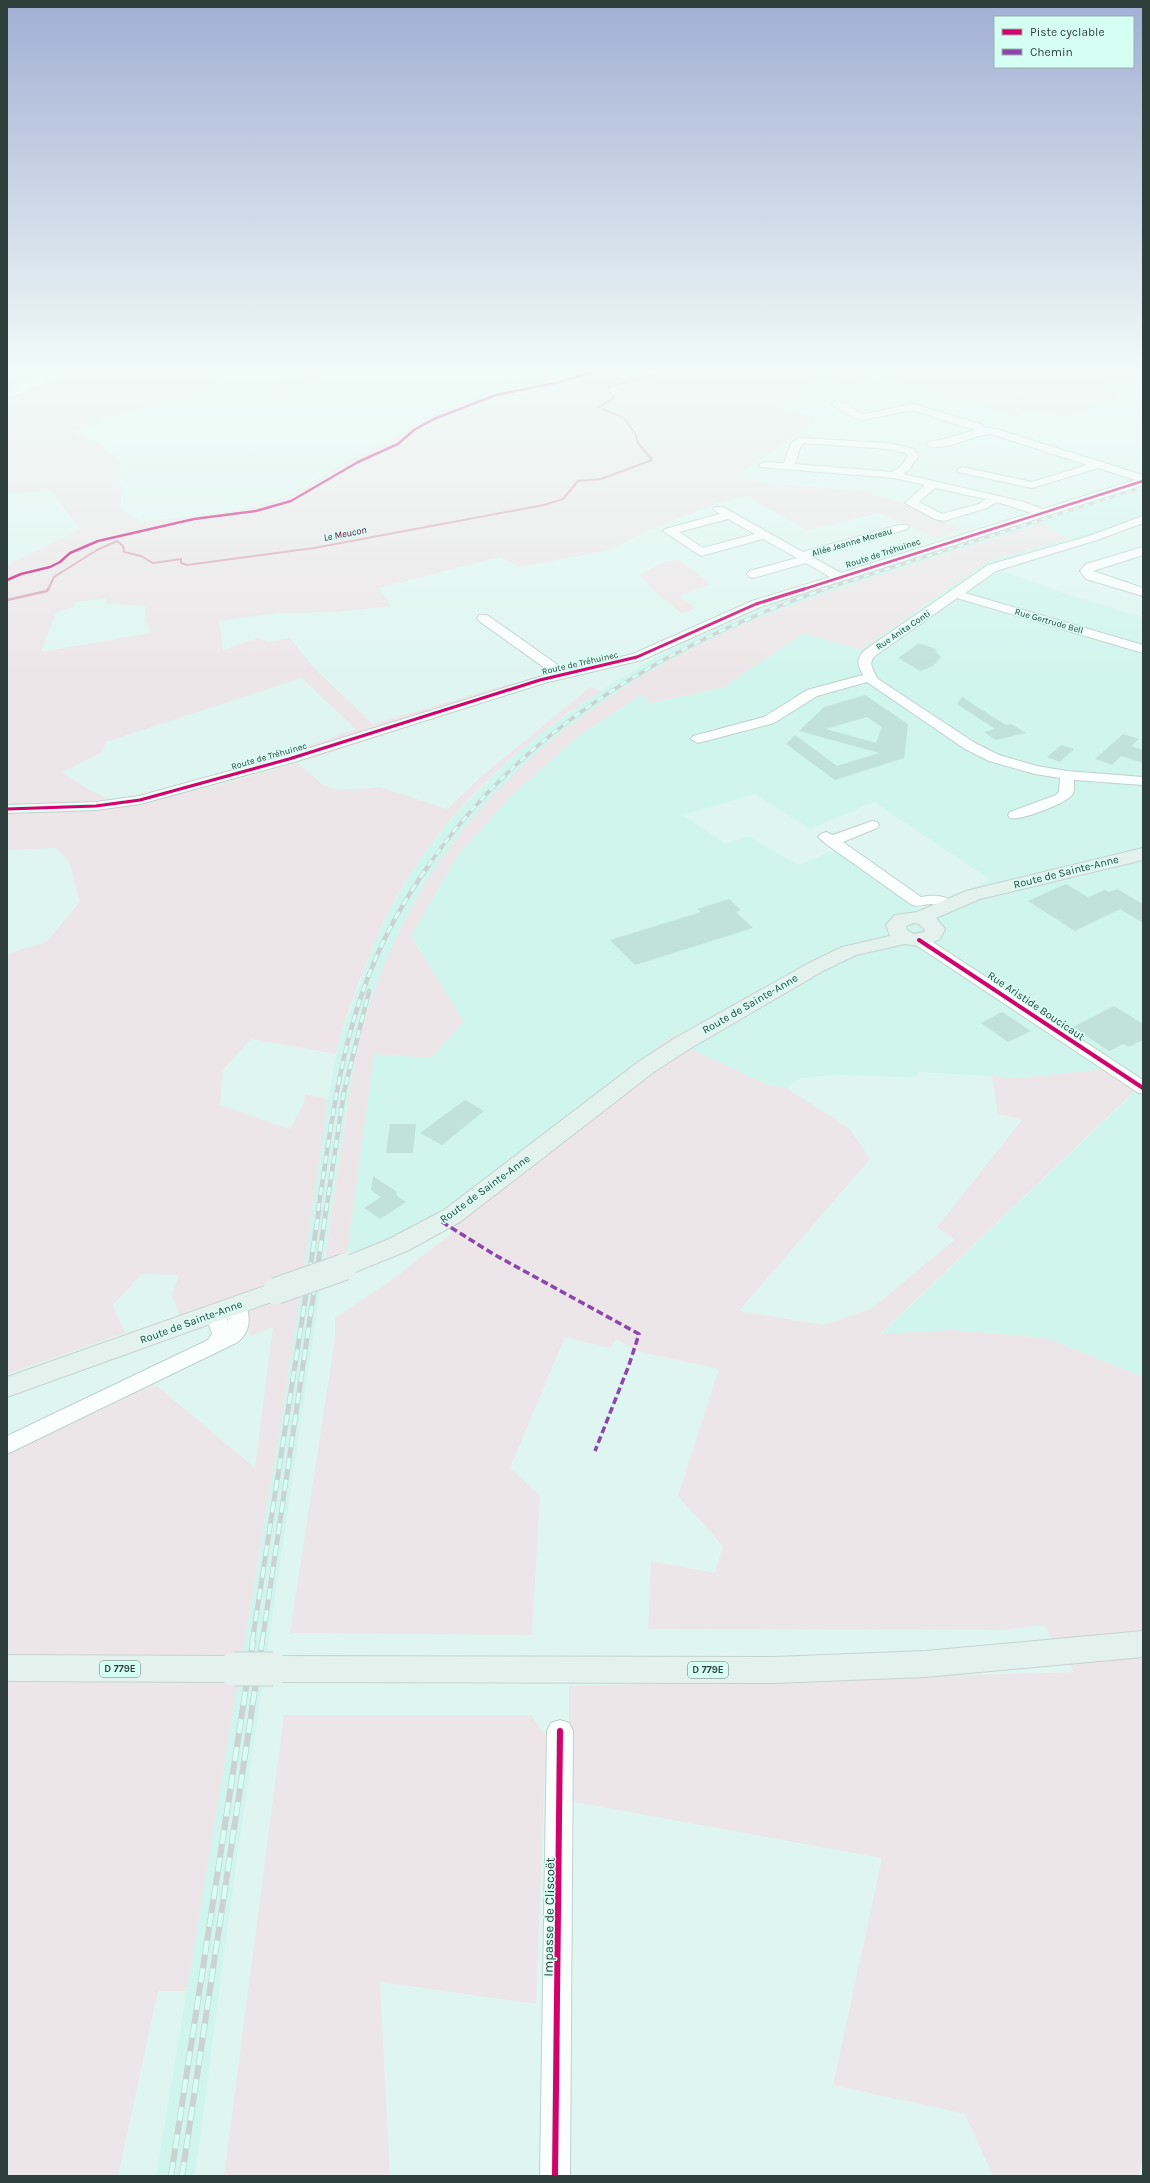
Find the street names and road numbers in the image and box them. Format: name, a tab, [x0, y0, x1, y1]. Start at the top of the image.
street label: Allée Jeanne Moreau	[811, 526, 893, 558]
street label: Route de Tréhuinec	[844, 536, 922, 570]
street label: Rue Gertrude Bell	[1014, 606, 1084, 636]
street label: Rue Anita Conti	[874, 608, 932, 652]
street label: Route de Tréhuinec	[541, 649, 620, 677]
street label: Route de Tréhuinec	[230, 740, 308, 772]
street label: Route de Sainte-Anne	[1012, 853, 1120, 891]
street label: Rue Aristide Boucicaut	[985, 969, 1087, 1043]
street label: Route de Sainte-Anne	[700, 971, 800, 1037]
street label: Route de Sainte-Anne	[437, 1152, 533, 1226]
street label: Route de Sainte-Anne	[138, 1297, 244, 1347]
road number: D 779E	[100, 1661, 140, 1677]
road number: D 779E	[688, 1662, 728, 1678]
street label: Impasse de Cliscoët	[540, 1857, 558, 1977]

